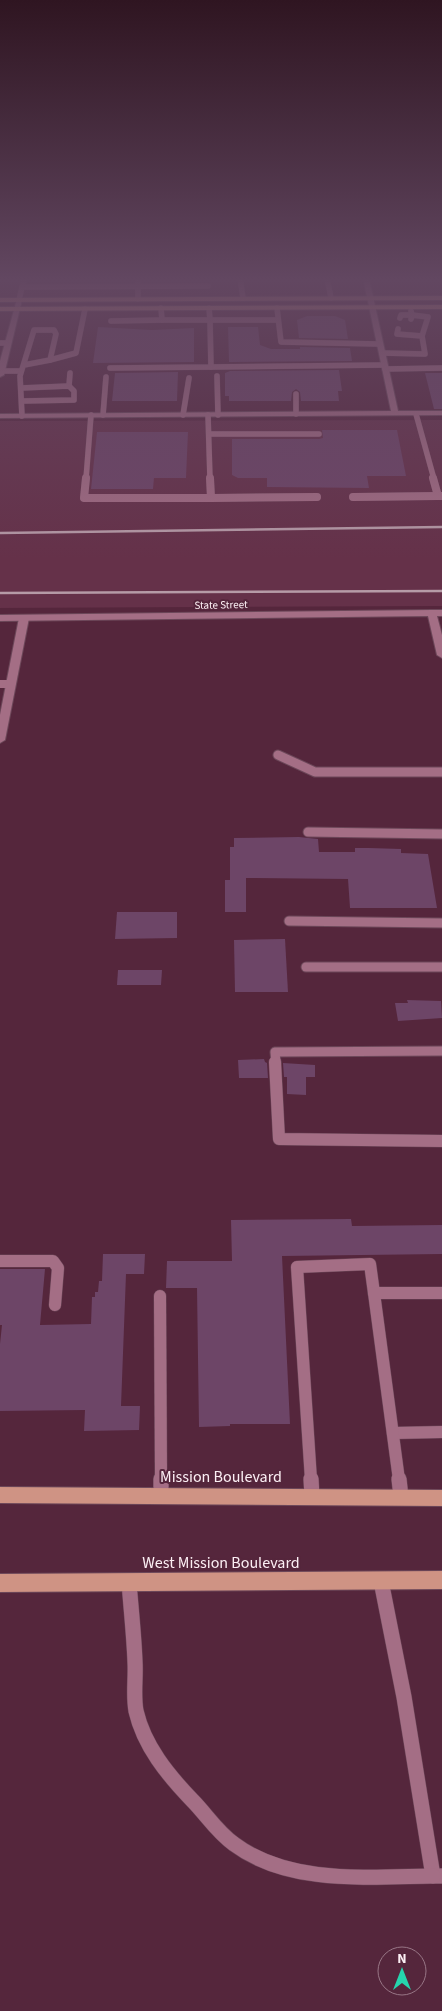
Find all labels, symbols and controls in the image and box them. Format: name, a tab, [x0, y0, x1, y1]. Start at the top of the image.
street label: State Street	[194, 597, 248, 613]
street label: Mission Boulevard	[160, 1466, 282, 1488]
street label: West Mission Boulevard	[142, 1552, 300, 1574]
north arrow	[377, 1946, 427, 1996]
text: N	[397, 1949, 407, 1969]

